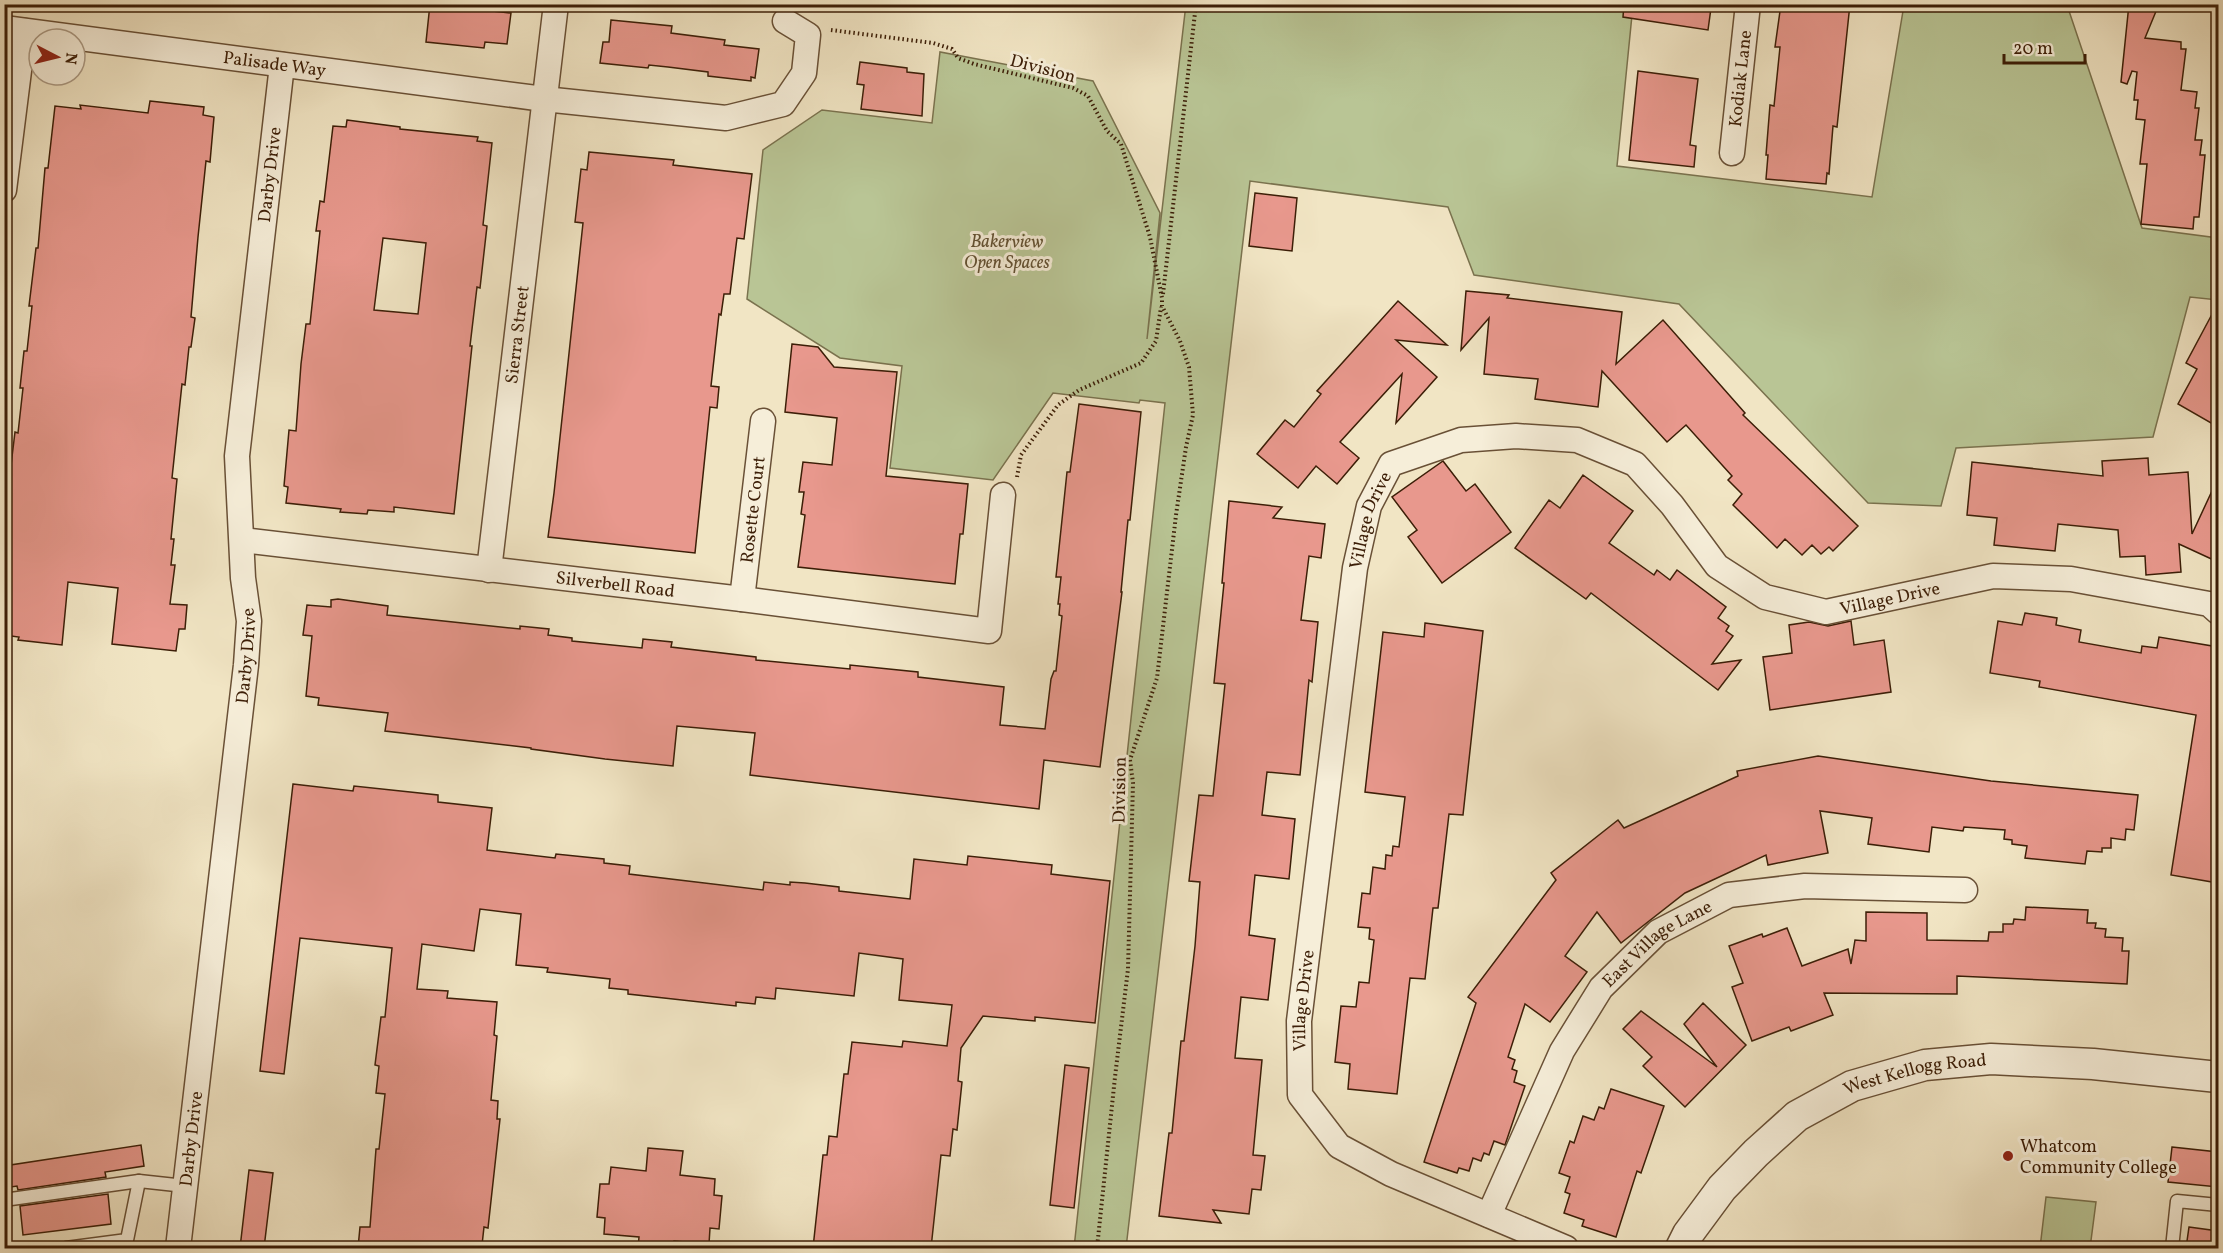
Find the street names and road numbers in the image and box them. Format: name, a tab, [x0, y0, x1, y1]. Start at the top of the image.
street label: Kodiak Lane	[1724, 29, 1759, 128]
street label: Palisade Way	[221, 46, 328, 84]
street label: Division	[1007, 49, 1078, 90]
street label: Darby Drive	[253, 125, 289, 224]
street label: Sierra Street	[500, 284, 537, 385]
street label: Rosette Court	[735, 455, 773, 565]
street label: Village Drive	[1344, 467, 1399, 572]
street label: Silverbell Road	[554, 566, 676, 605]
street label: Village Drive	[1838, 577, 1943, 623]
street label: Darby Drive	[231, 606, 263, 705]
street label: Division	[1107, 756, 1134, 824]
street label: East Village Lane	[1597, 895, 1717, 994]
street label: Village Drive	[1288, 948, 1322, 1051]
street label: West Kellogg Road	[1839, 1048, 1987, 1102]
street label: Darby Drive	[174, 1090, 210, 1188]

